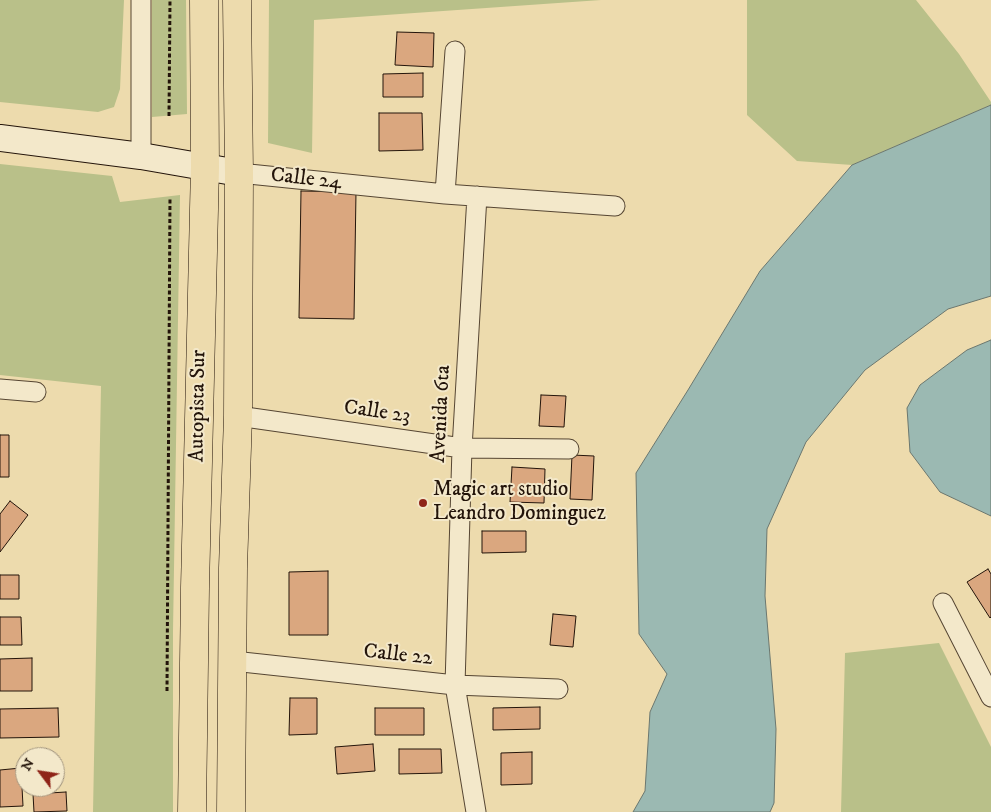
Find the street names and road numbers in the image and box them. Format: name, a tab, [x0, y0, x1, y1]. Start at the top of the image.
street label: Calle 24	[269, 164, 343, 196]
street label: Autopista Sur	[185, 350, 213, 462]
street label: Avenida 6ta	[427, 365, 457, 463]
street label: Calle 23	[342, 396, 412, 430]
street label: Calle 22	[362, 640, 434, 672]

